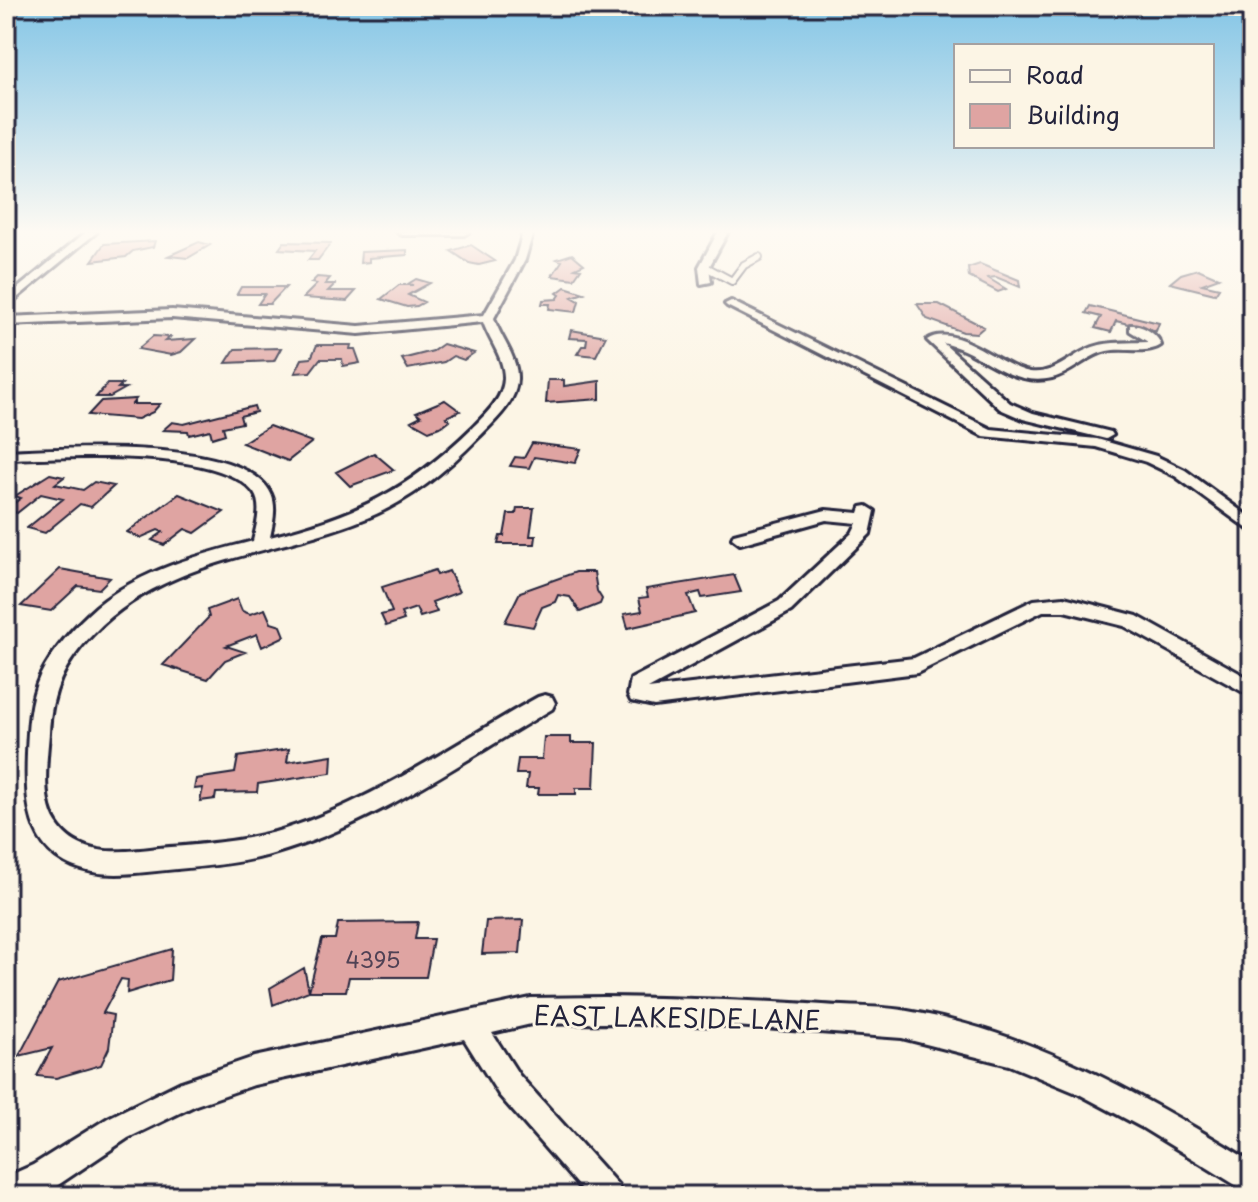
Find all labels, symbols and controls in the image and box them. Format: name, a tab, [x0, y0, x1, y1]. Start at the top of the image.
legend	[954, 44, 1214, 148]
text: Road	[1026, 56, 1084, 92]
text: Building	[1026, 96, 1120, 132]
house number: 4395	[345, 942, 401, 975]
street label: EAST LAKESIDE LANE	[533, 995, 821, 1039]

